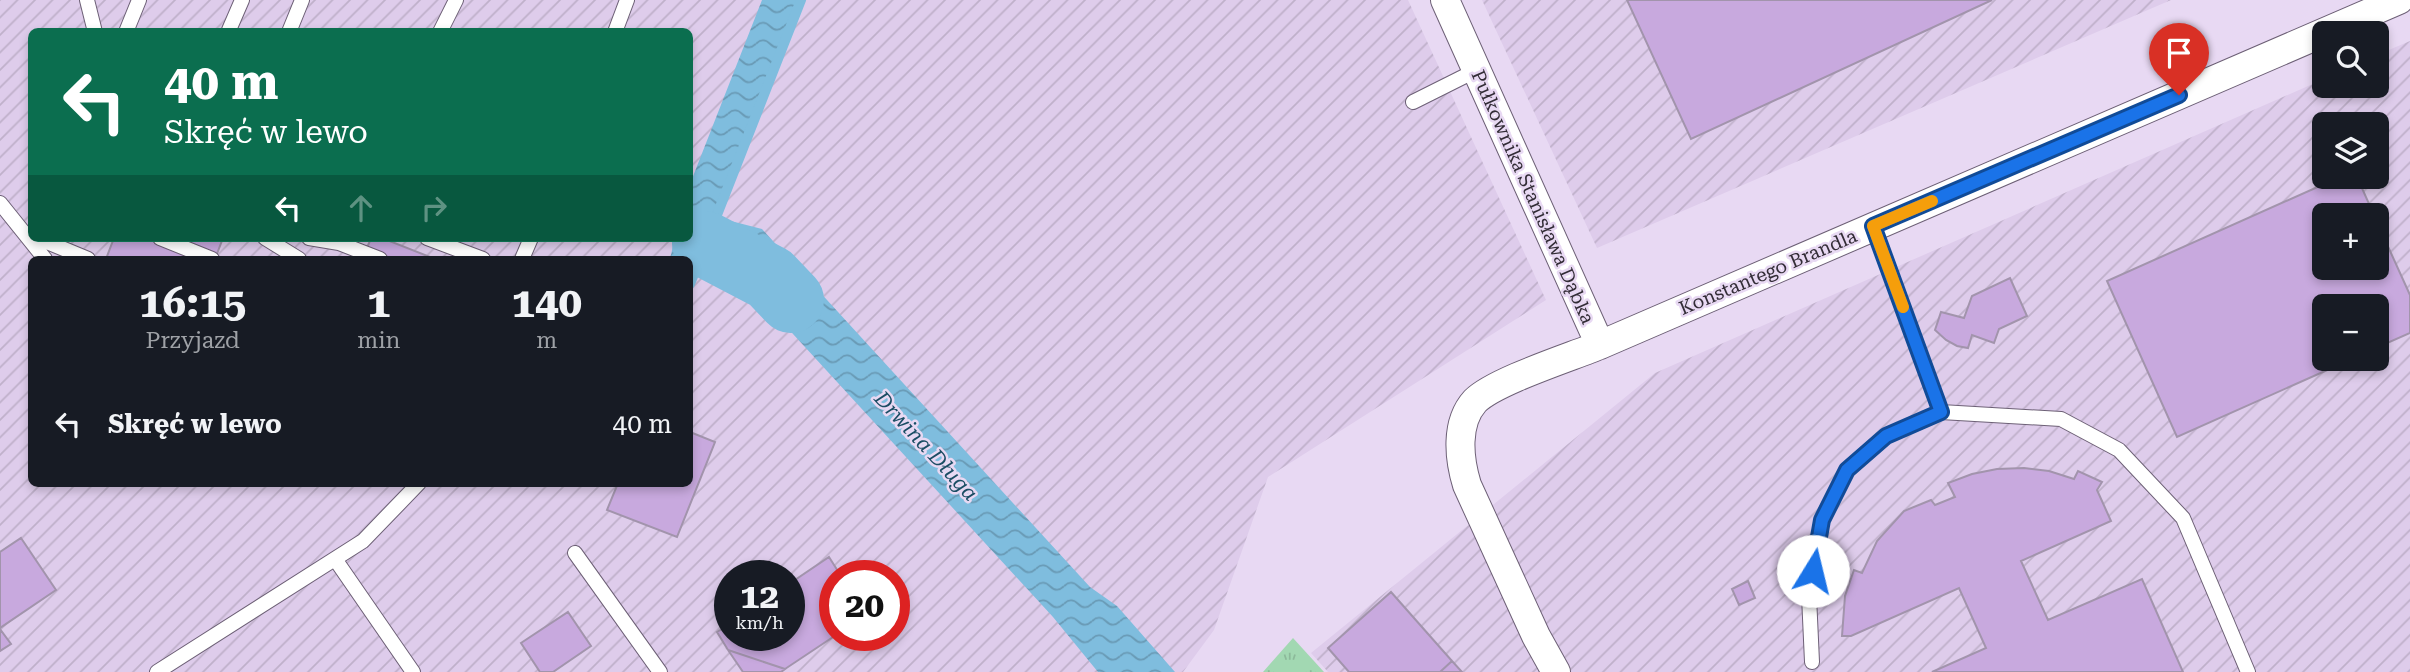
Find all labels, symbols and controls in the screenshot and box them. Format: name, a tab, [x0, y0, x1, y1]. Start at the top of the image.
map controls	[2312, 21, 2389, 371]
button: search	[2312, 21, 2389, 98]
pin	[2149, 23, 2209, 95]
icon: arrive	[2160, 34, 2198, 72]
text: 40 m	[164, 54, 279, 111]
icon: left	[49, 56, 140, 147]
street label: Pułkownika Stanisława Dąbka	[1466, 66, 1600, 328]
button: layers	[2312, 112, 2389, 189]
text: Skręć w lewo	[164, 113, 368, 151]
icon: left	[269, 189, 307, 227]
icon: ahead	[342, 189, 380, 227]
icon: right	[415, 189, 453, 227]
button: +	[2312, 203, 2389, 280]
street label: Konstantego Brandla	[1676, 224, 1861, 320]
text: 16:15	[139, 278, 246, 327]
text: 1	[367, 278, 391, 327]
text: 140	[511, 278, 582, 327]
button: −	[2312, 294, 2389, 371]
text: Przyjazd	[146, 327, 240, 354]
text: min	[357, 327, 400, 354]
text: m	[536, 327, 557, 354]
water label: Drwina Długa	[869, 386, 983, 505]
icon: left	[49, 405, 87, 443]
text: Skręć w lewo	[108, 409, 282, 439]
text: 40 m	[613, 409, 672, 439]
position arrow	[1776, 534, 1850, 608]
speed limit sign: 20	[819, 560, 910, 651]
text: 12	[740, 576, 779, 617]
text: km/h	[735, 612, 784, 633]

